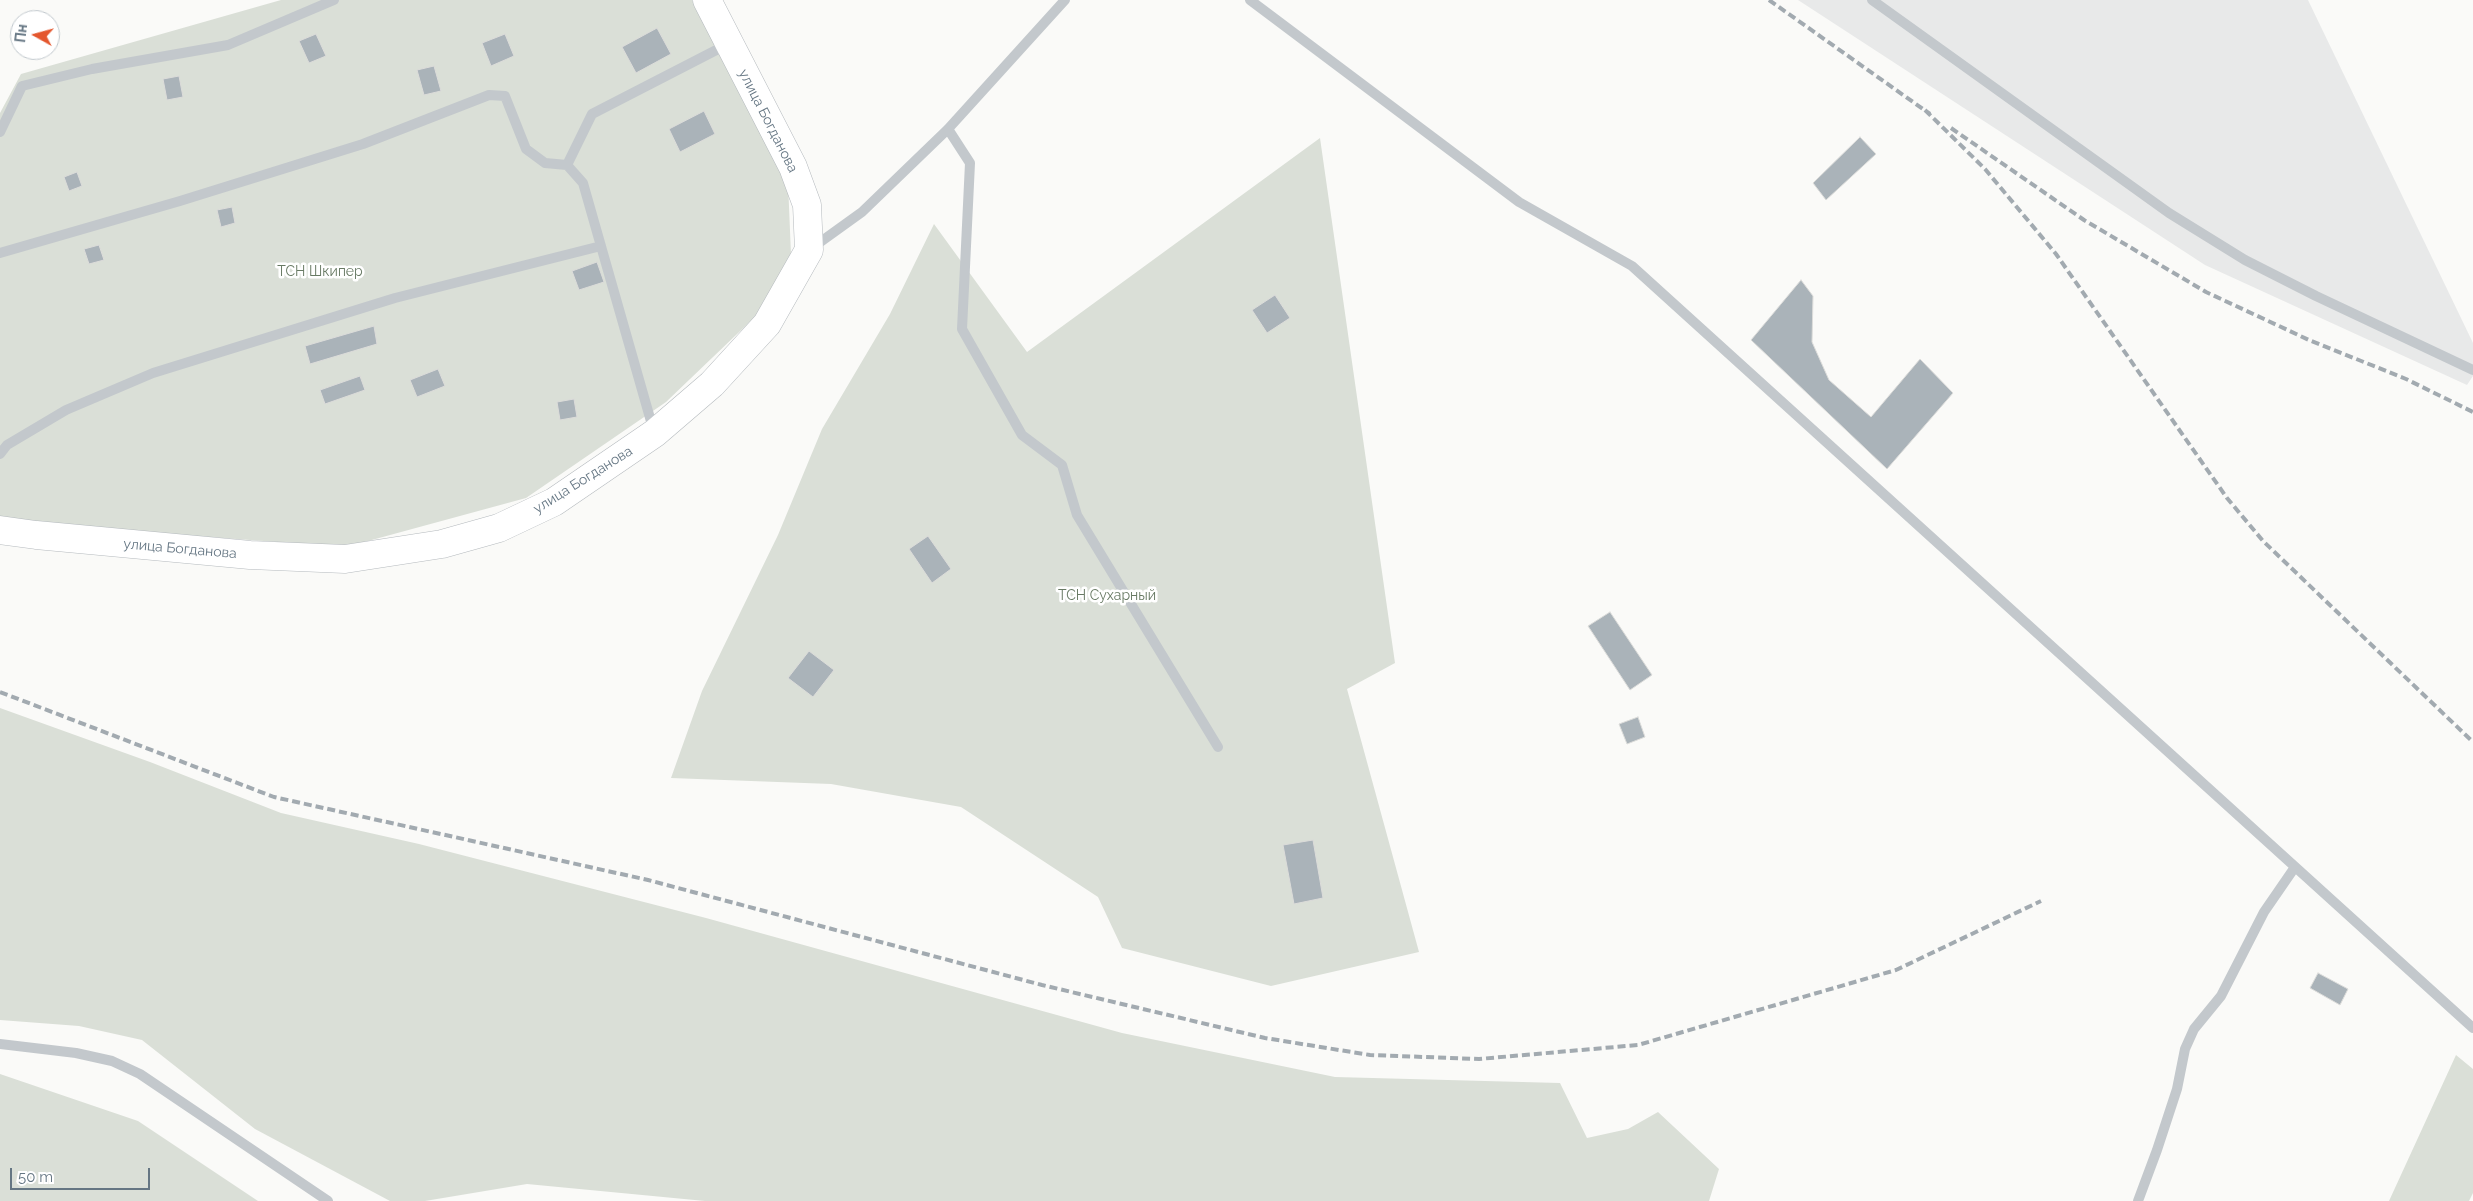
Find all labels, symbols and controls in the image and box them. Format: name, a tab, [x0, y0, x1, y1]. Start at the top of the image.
north arrow	[10, 10, 60, 60]
text: Пн	[12, 23, 30, 44]
street label: улица Богданова	[735, 67, 801, 175]
park label: ТСН Шкипер	[277, 264, 363, 280]
street label: улица Богданова	[530, 443, 636, 517]
street label: улица Богданова	[123, 536, 237, 562]
park label: ТСН Сухарный	[1058, 588, 1156, 604]
scale bar	[12, 1158, 152, 1190]
text: 50 m	[18, 1168, 53, 1186]

